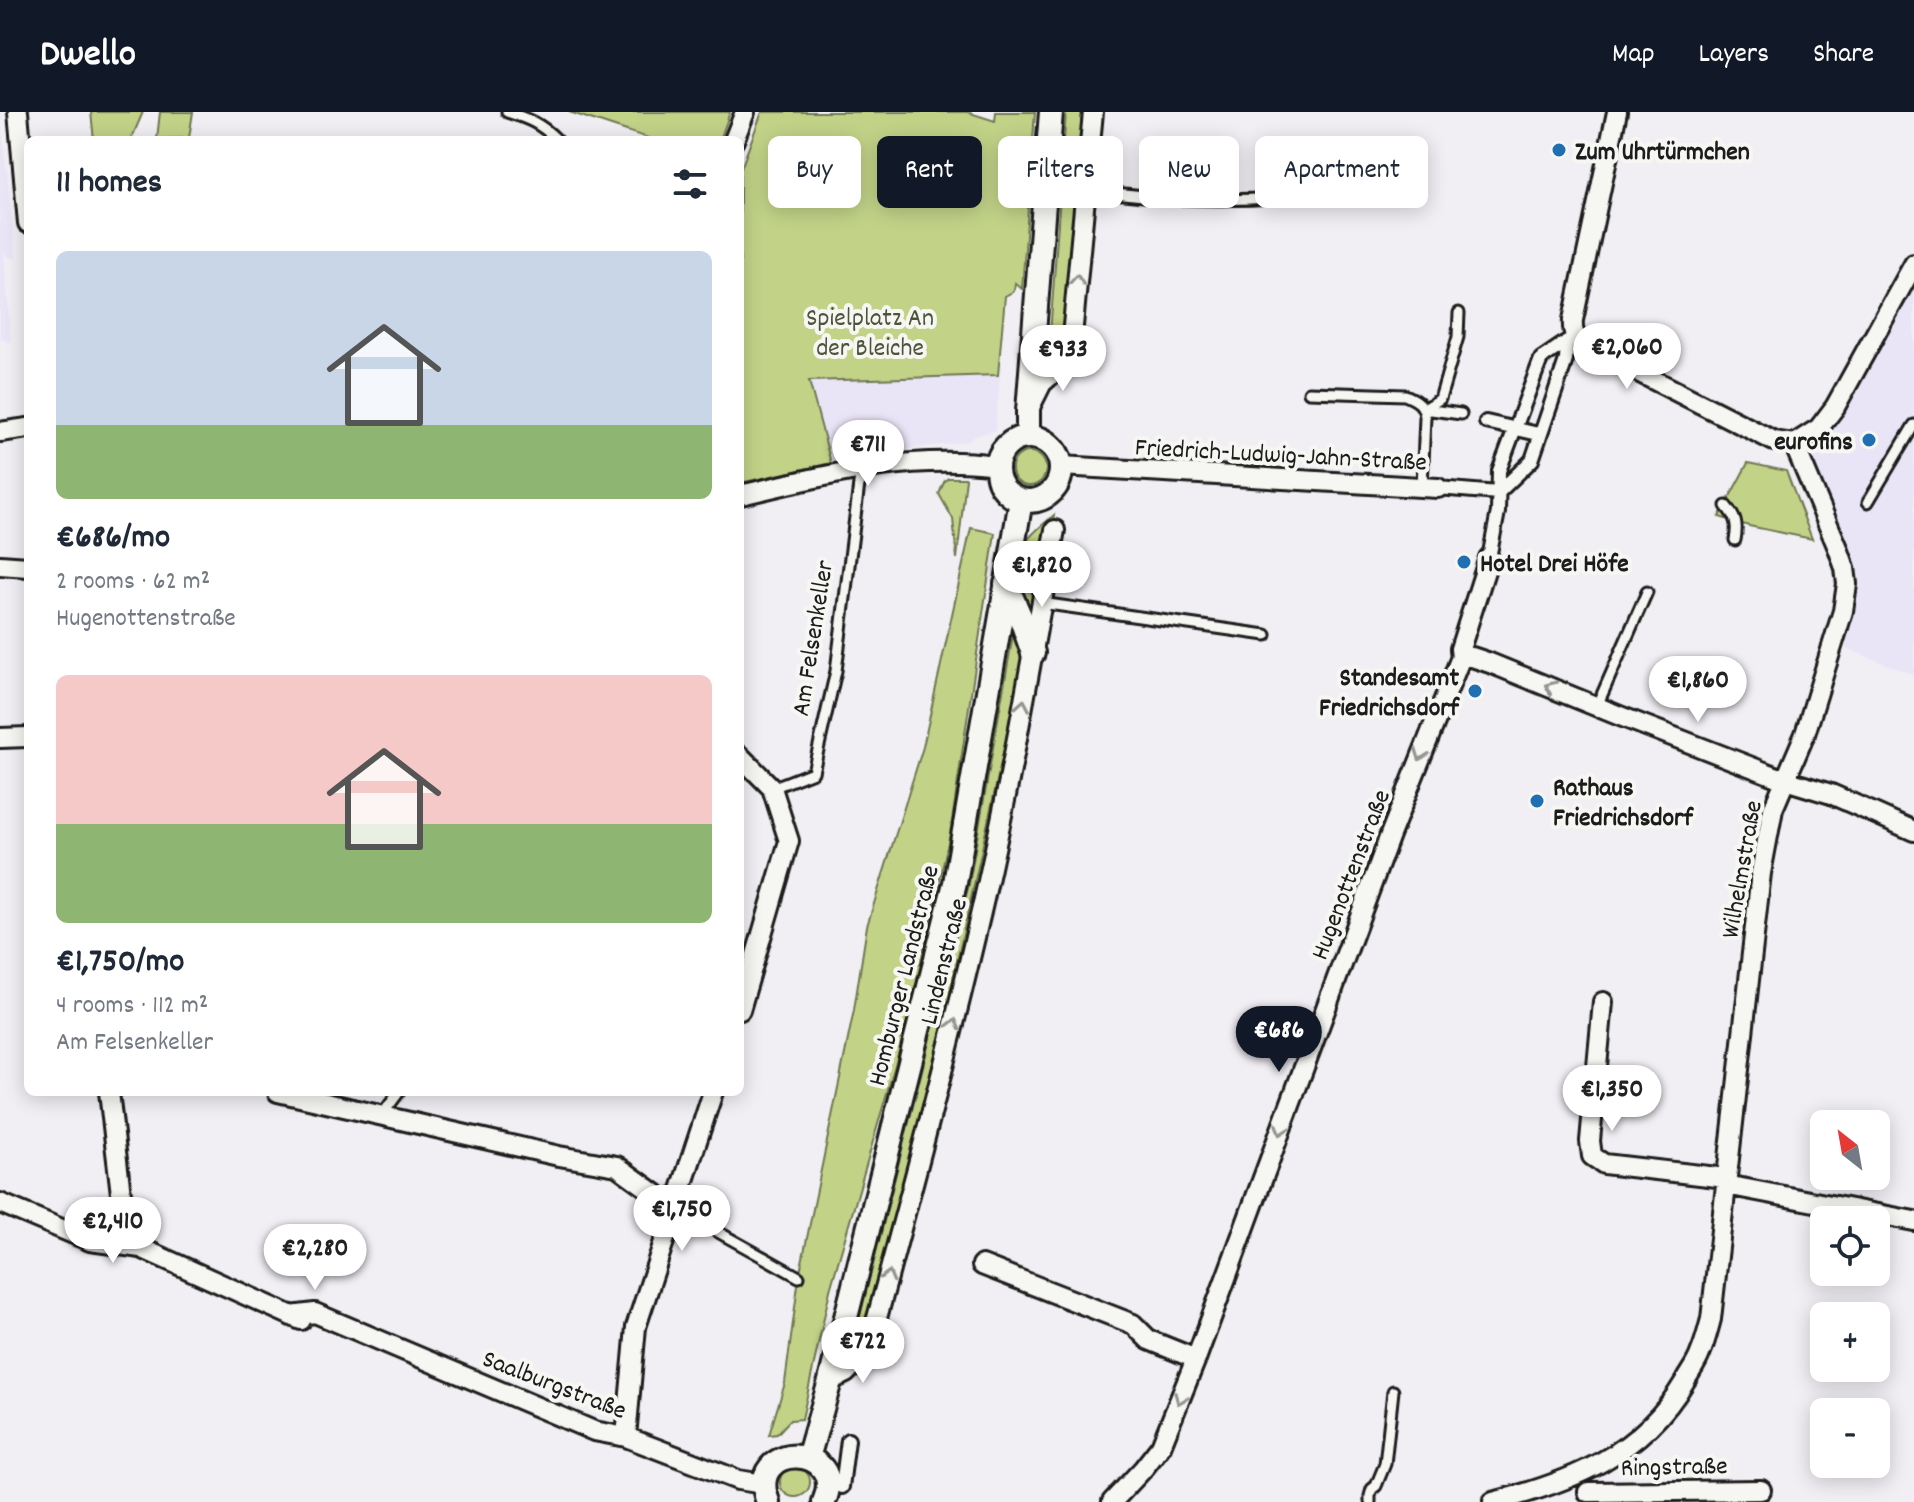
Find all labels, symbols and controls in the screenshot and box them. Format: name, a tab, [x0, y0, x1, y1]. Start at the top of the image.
text: Dwello	[40, 29, 136, 84]
text: Map	[1612, 36, 1655, 76]
text: Layers	[1699, 36, 1769, 76]
text: Share	[1813, 36, 1874, 76]
place label: Zum Uhrtürmchen	[1575, 135, 1750, 172]
chip: Buy	[768, 136, 861, 208]
chip: Rent	[877, 136, 982, 208]
chip: Filters	[998, 136, 1123, 208]
chip: New	[1139, 136, 1239, 208]
chip: Apartment	[1255, 136, 1428, 208]
marker: Zum Uhrtürmchen	[1550, 141, 1568, 159]
text: 11 homes	[56, 160, 162, 209]
icon: filters	[668, 162, 712, 206]
one-way arrow	[1069, 273, 1086, 286]
park label: Spielplatz An der Bleiche	[806, 301, 934, 368]
icon: home	[312, 303, 456, 447]
pin: €2,060	[1562, 323, 1692, 391]
pin: €933	[1016, 325, 1110, 393]
text: €2,060	[1591, 330, 1663, 367]
text: €933	[1038, 332, 1088, 369]
pin: €711	[821, 420, 915, 488]
place label: eurofins	[1774, 425, 1853, 462]
text: €711	[850, 427, 886, 464]
street label: Friedrich-Ludwig-Jahn-Straße	[1134, 430, 1428, 483]
marker: eurofins	[1860, 431, 1878, 449]
text: €686/mo	[56, 515, 170, 564]
pin: €1,820	[977, 541, 1107, 609]
place label: Hotel Drei Höfe	[1480, 547, 1629, 584]
text: €1,820	[1011, 548, 1073, 585]
marker: Hotel Drei Höfe	[1455, 553, 1473, 571]
street label: Am Felsenkeller	[784, 558, 845, 719]
text: 2 rooms · 62 m²	[56, 564, 210, 601]
text: Hugenottenstraße	[56, 601, 236, 638]
pin: €1,860	[1633, 656, 1763, 724]
place label: Standesamt Friedrichsdorf	[1319, 661, 1461, 728]
text: €1,860	[1667, 663, 1729, 700]
one-way arrow	[1544, 681, 1558, 697]
marker: Standesamt Friedrichsdorf	[1466, 682, 1484, 700]
one-way arrow	[1014, 698, 1031, 711]
icon: home	[312, 727, 456, 871]
one-way arrow	[1415, 747, 1431, 761]
place label: Rathaus Friedrichsdorf	[1553, 771, 1695, 838]
street label: Hugenottenstraße	[1303, 785, 1402, 966]
marker: Rathaus Friedrichsdorf	[1528, 792, 1546, 810]
street label: Wilhelmstraße	[1713, 798, 1774, 941]
street label: Homburger Landstraße	[860, 861, 951, 1090]
street label: Lindenstraße	[912, 895, 979, 1029]
text: €1,750/mo	[56, 939, 184, 988]
text: 4 rooms · 112 m²	[56, 988, 208, 1025]
pin: €686	[1232, 1006, 1326, 1074]
text: €686	[1254, 1013, 1304, 1050]
one-way arrow	[944, 1018, 961, 1031]
text: Am Felsenkeller	[56, 1025, 213, 1062]
pin: €1,350	[1547, 1065, 1677, 1133]
text: €1,350	[1581, 1072, 1643, 1109]
north arrow	[1810, 1110, 1890, 1190]
map controls	[1810, 1110, 1890, 1478]
one-way arrow	[1274, 1122, 1291, 1136]
pin: €1,750	[617, 1185, 747, 1253]
text: €1,750	[651, 1192, 713, 1229]
pin: €2,410	[48, 1197, 178, 1265]
text: €2,410	[82, 1204, 144, 1241]
button: locate	[1810, 1206, 1890, 1286]
pin: €2,280	[250, 1224, 380, 1292]
text: €2,280	[282, 1231, 348, 1268]
one-way arrow	[879, 1269, 896, 1283]
button: +	[1810, 1302, 1890, 1382]
pin: €722	[816, 1317, 910, 1385]
text: €722	[839, 1324, 887, 1361]
street label: Saalburgstraße	[476, 1342, 631, 1431]
one-way arrow	[1173, 1391, 1189, 1405]
button: −	[1810, 1398, 1890, 1478]
street label: Ringstraße	[1620, 1449, 1728, 1488]

